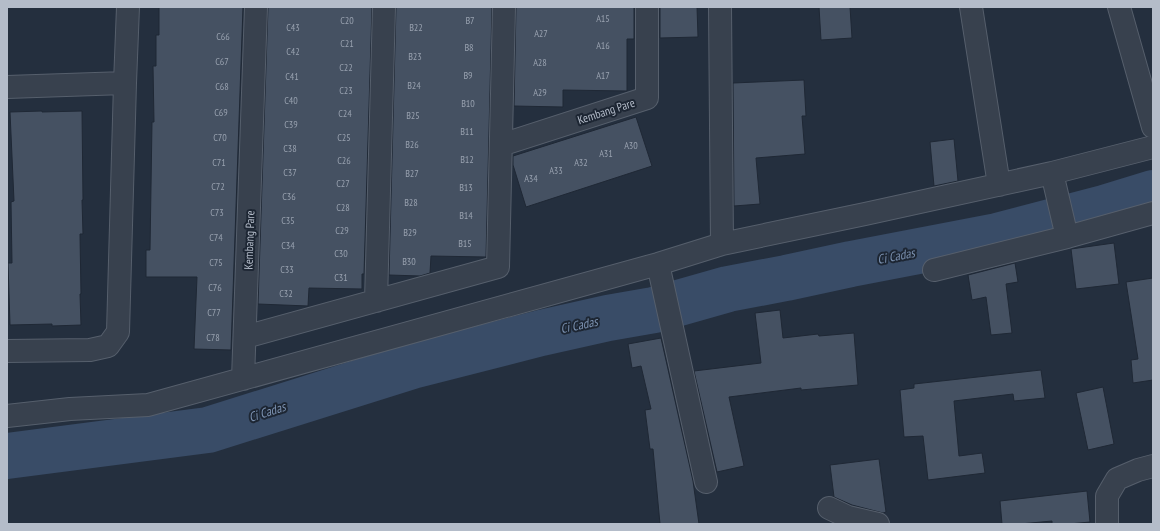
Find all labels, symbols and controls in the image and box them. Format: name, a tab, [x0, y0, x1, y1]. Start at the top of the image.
house number: A15	[596, 12, 610, 25]
house number: C20	[340, 14, 354, 27]
house number: B7	[465, 14, 475, 27]
house number: C43	[286, 21, 300, 34]
house number: B22	[409, 21, 423, 34]
house number: A27	[534, 27, 548, 40]
house number: C66	[216, 30, 230, 43]
house number: C21	[340, 37, 354, 50]
house number: A16	[596, 39, 610, 52]
house number: B8	[464, 41, 474, 54]
house number: C42	[286, 45, 300, 58]
house number: B23	[408, 50, 422, 63]
house number: C67	[215, 55, 229, 68]
house number: A28	[533, 56, 547, 69]
house number: C22	[339, 61, 353, 74]
house number: B9	[463, 69, 473, 82]
house number: A17	[596, 69, 610, 82]
house number: C41	[285, 70, 299, 83]
house number: B24	[407, 79, 421, 92]
house number: C68	[215, 80, 229, 93]
house number: C23	[339, 84, 353, 97]
house number: A29	[533, 86, 547, 99]
house number: C40	[284, 94, 298, 107]
street label: Kembang Pare	[575, 95, 637, 127]
house number: B10	[461, 97, 475, 110]
house number: C69	[214, 106, 228, 119]
house number: C24	[338, 107, 352, 120]
house number: B25	[406, 109, 420, 122]
house number: C39	[284, 118, 298, 131]
house number: B11	[460, 125, 474, 138]
house number: C70	[213, 131, 227, 144]
house number: C25	[337, 131, 351, 144]
house number: B26	[405, 138, 419, 151]
house number: A30	[624, 139, 638, 152]
house number: C38	[283, 142, 297, 155]
house number: A31	[599, 147, 613, 160]
house number: B12	[460, 153, 474, 166]
house number: C26	[337, 154, 351, 167]
house number: C71	[212, 156, 226, 169]
house number: A32	[574, 156, 588, 169]
house number: A33	[549, 164, 563, 177]
house number: C37	[283, 166, 297, 179]
house number: B27	[405, 167, 419, 180]
house number: A34	[524, 172, 538, 185]
house number: C27	[336, 177, 350, 190]
house number: C72	[211, 180, 225, 193]
house number: B13	[459, 181, 473, 194]
house number: C36	[282, 190, 296, 203]
house number: B28	[404, 196, 418, 209]
house number: C28	[336, 201, 350, 214]
house number: C73	[210, 206, 224, 219]
house number: B14	[459, 209, 473, 222]
street label: Kembang Pare	[240, 210, 258, 270]
house number: C35	[281, 214, 295, 227]
house number: C29	[335, 224, 349, 237]
house number: B29	[403, 226, 417, 239]
house number: C74	[209, 231, 223, 244]
house number: B15	[458, 237, 472, 250]
house number: C34	[281, 239, 295, 252]
water label: Ci Cadas	[876, 244, 918, 268]
house number: C30	[334, 247, 348, 260]
house number: B30	[402, 255, 416, 268]
house number: C75	[209, 256, 223, 269]
house number: C33	[280, 263, 294, 276]
house number: C31	[334, 271, 348, 284]
house number: C76	[208, 281, 222, 294]
house number: C32	[279, 287, 293, 300]
house number: C77	[207, 306, 221, 319]
water label: Ci Cadas	[559, 312, 601, 337]
house number: C78	[206, 331, 220, 344]
water label: Ci Cadas	[246, 398, 289, 426]

